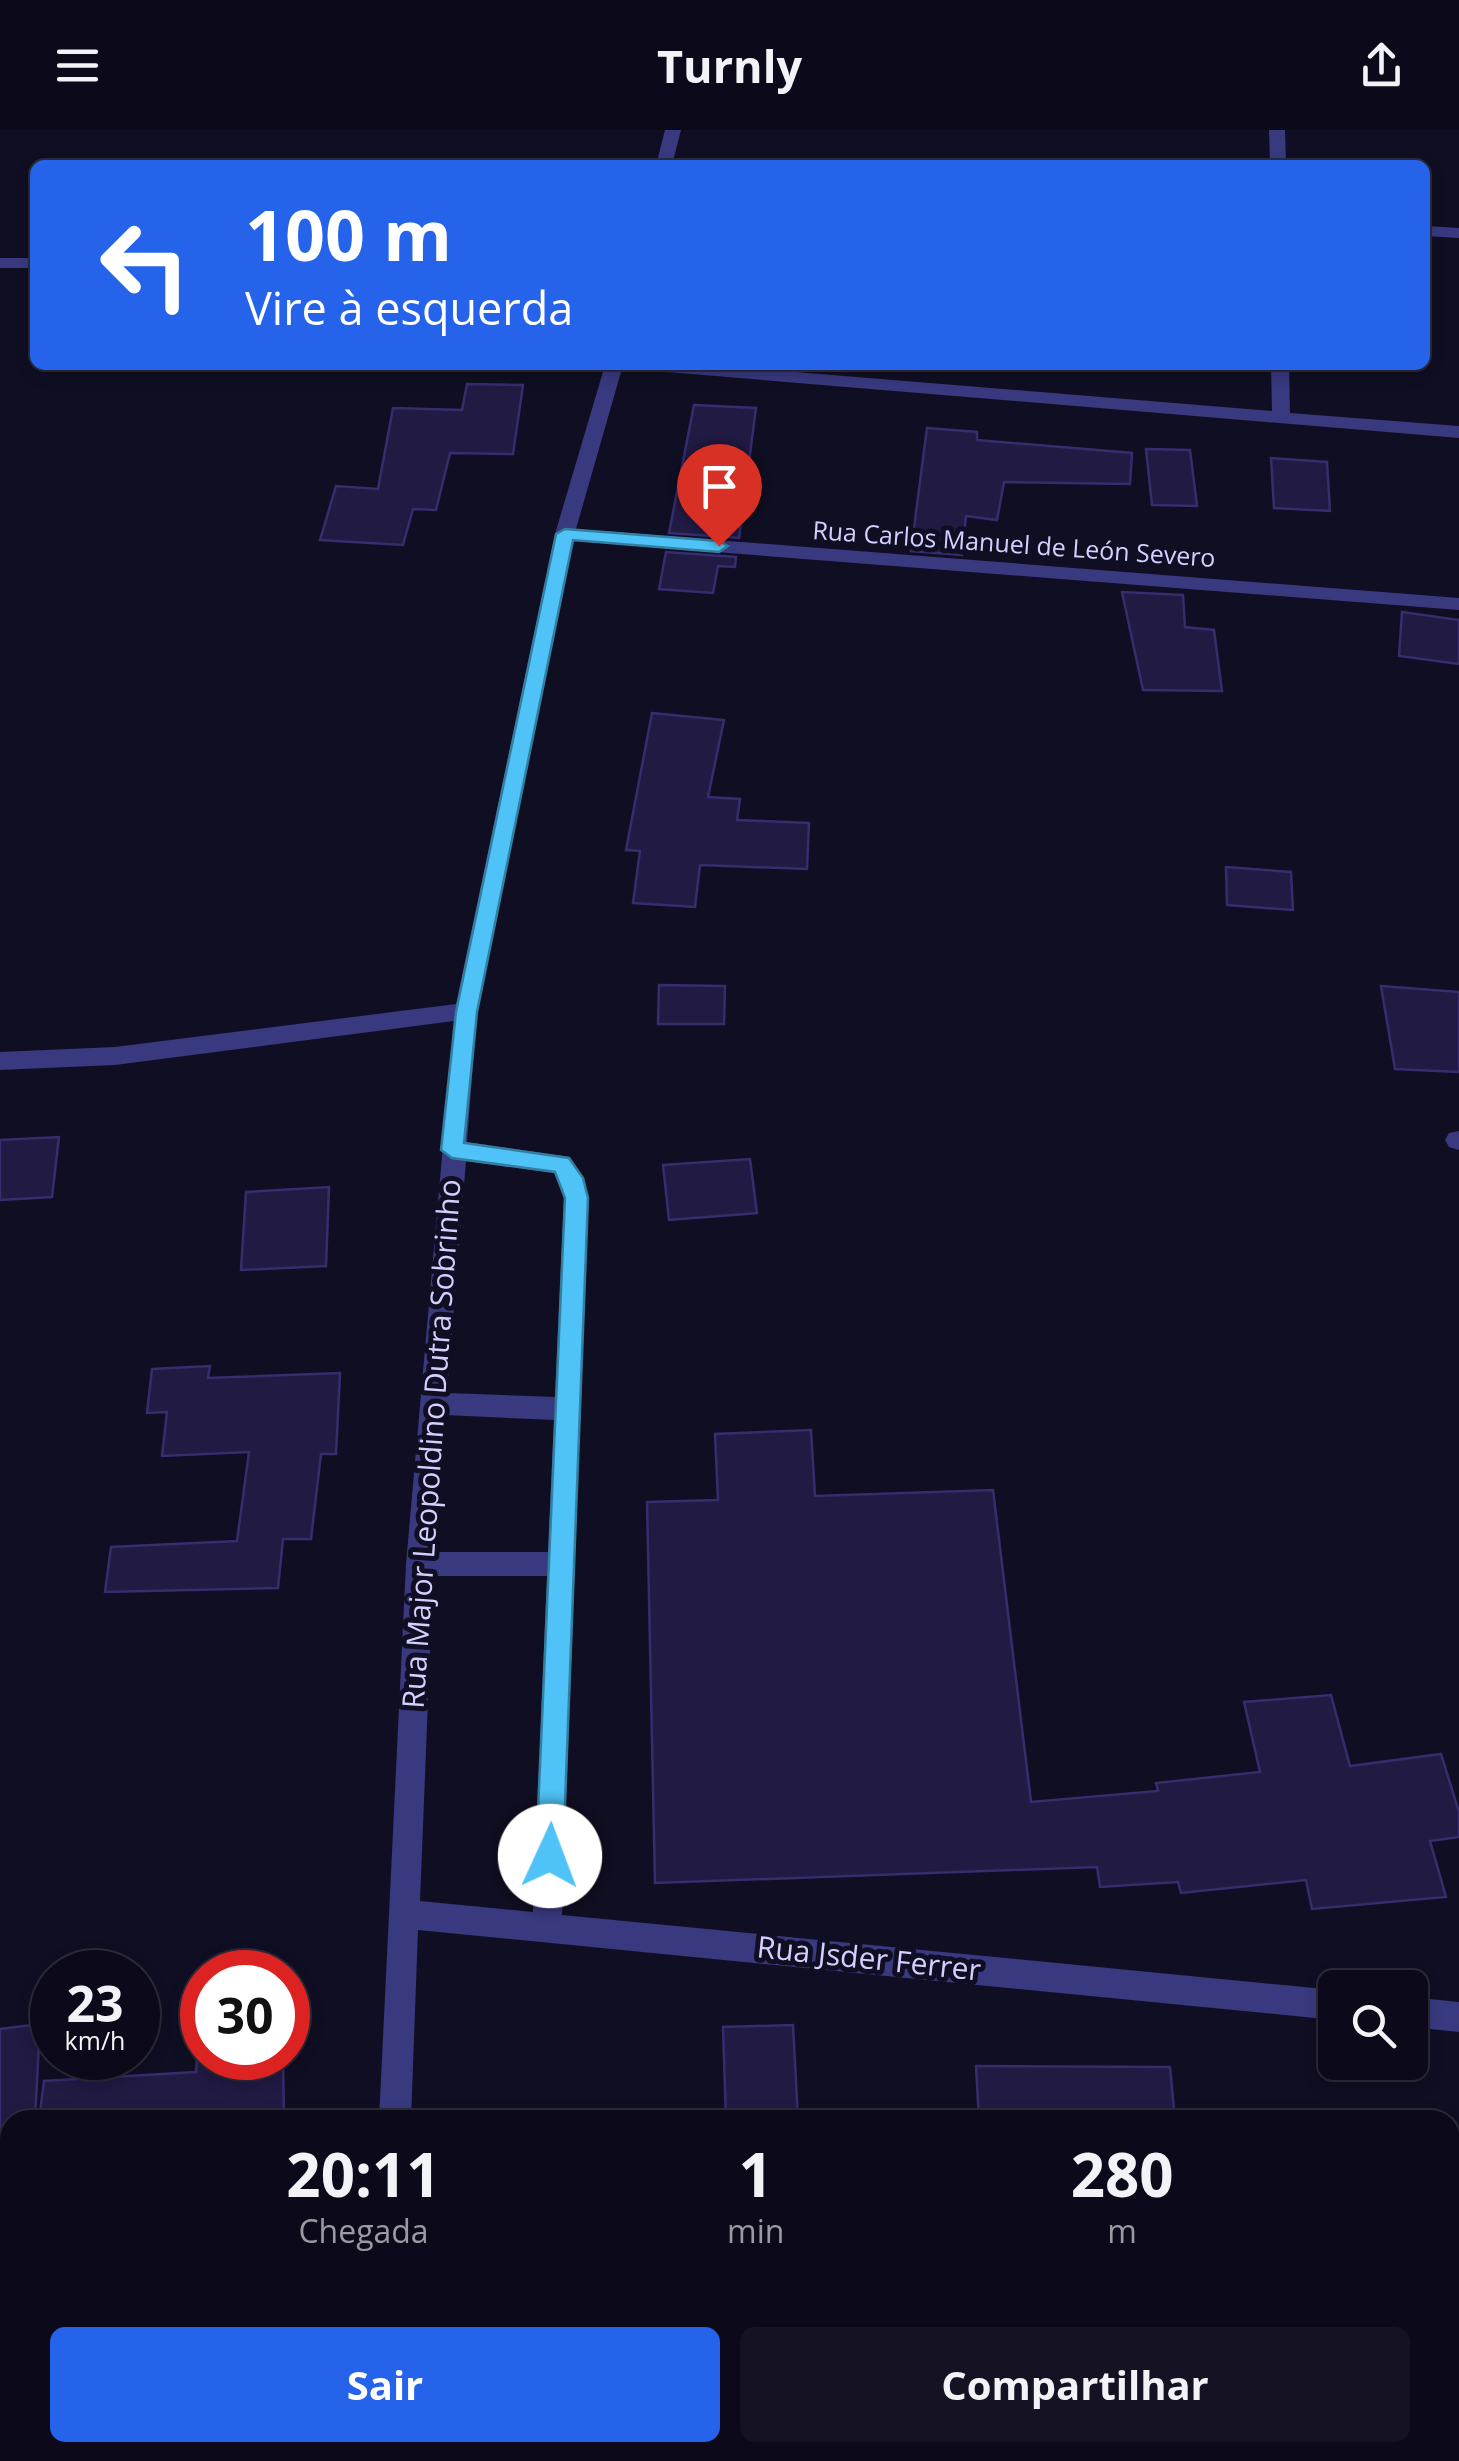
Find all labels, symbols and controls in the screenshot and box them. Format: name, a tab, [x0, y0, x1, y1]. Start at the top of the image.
text: Turnly	[657, 35, 802, 96]
icon: menu	[50, 38, 105, 93]
icon: share	[1354, 38, 1409, 93]
text: 100 m	[245, 186, 452, 282]
icon: left	[80, 200, 210, 330]
text: Vire à esquerda	[245, 277, 573, 338]
pin	[677, 444, 762, 547]
icon: arrive	[692, 459, 747, 514]
street label: Rua Carlos Manuel de León Severo	[811, 512, 1217, 574]
street label: Rua Major Leopoldino Dutra Sobrinho	[392, 1178, 469, 1710]
position arrow	[498, 1804, 602, 1908]
street label: Rua Jsder Ferrer	[755, 1925, 983, 1990]
speed limit sign: 30	[180, 1950, 310, 2080]
text: 23	[66, 1969, 124, 2037]
map controls	[1318, 1970, 1428, 2080]
button: search	[1318, 1970, 1428, 2080]
text: km/h	[65, 2023, 125, 2057]
text: 20:11	[286, 2133, 441, 2215]
text: 1	[739, 2133, 773, 2215]
text: 280	[1071, 2133, 1174, 2215]
text: Chegada	[298, 2209, 429, 2252]
text: min	[727, 2209, 784, 2252]
text: m	[1107, 2209, 1137, 2252]
button: Sair	[50, 2327, 720, 2442]
button: Compartilhar	[740, 2327, 1410, 2442]

